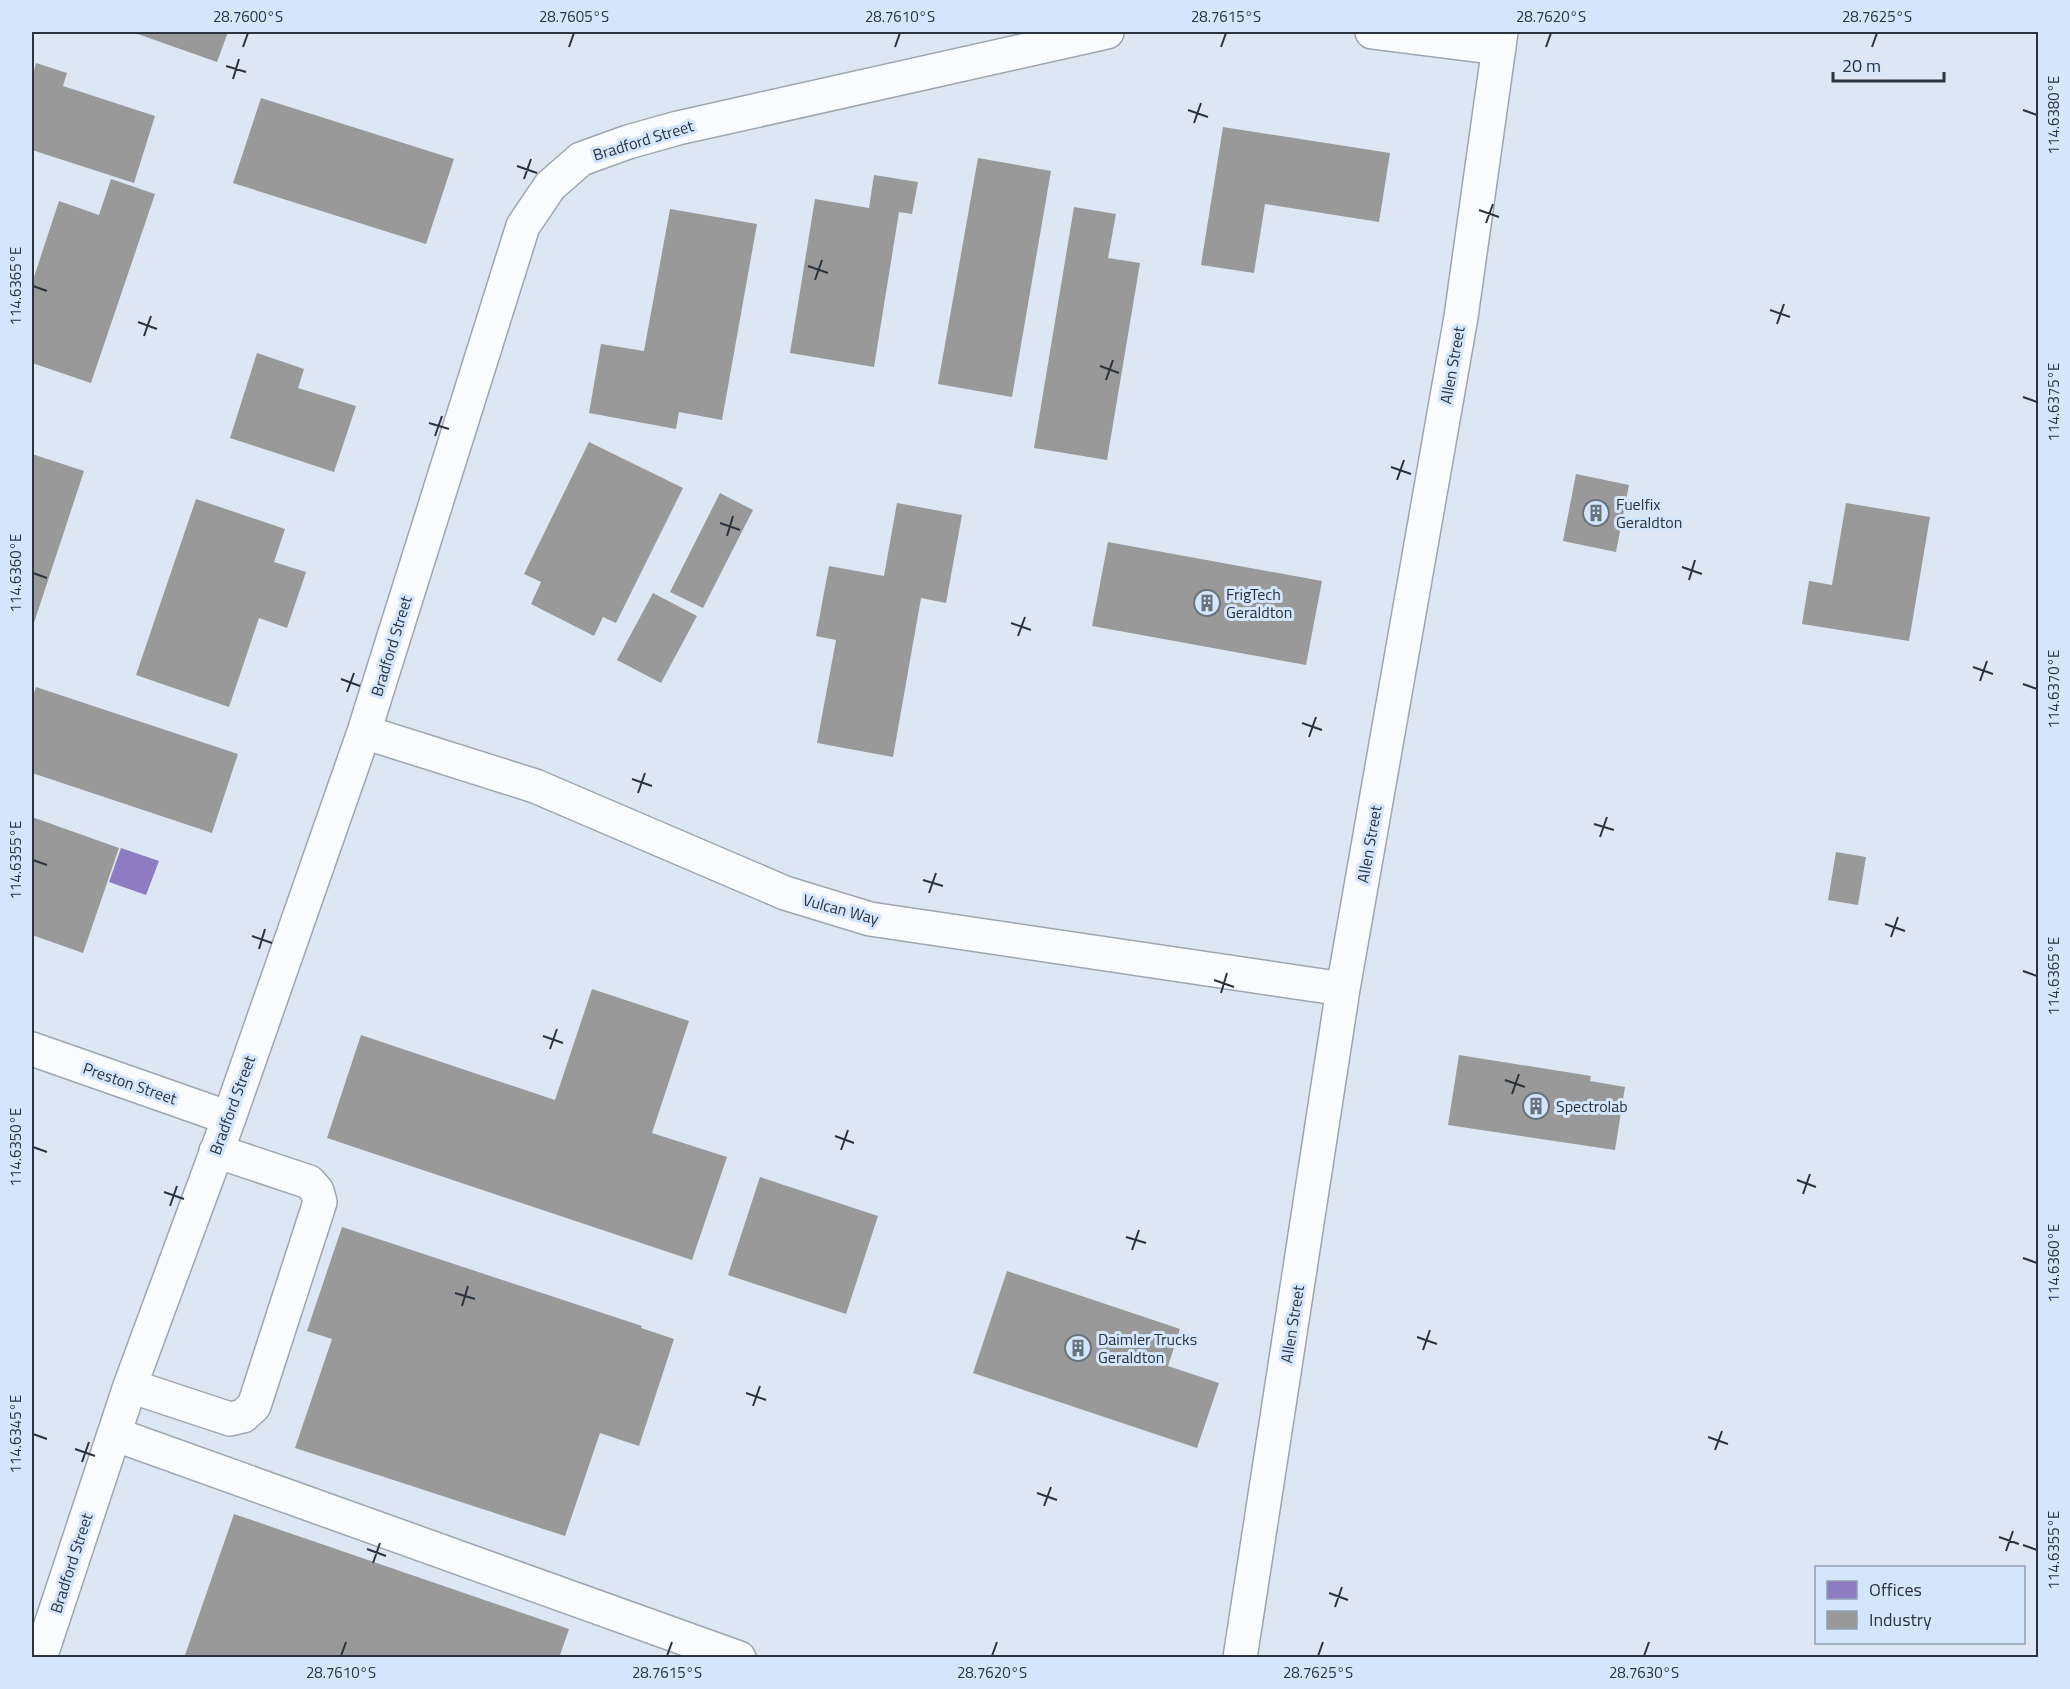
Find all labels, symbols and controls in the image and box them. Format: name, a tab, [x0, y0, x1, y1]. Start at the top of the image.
text: 28.7600°S	[213, 5, 283, 28]
text: 28.7605°S	[539, 5, 609, 28]
text: 28.7610°S	[865, 5, 935, 28]
text: 28.7615°S	[1191, 5, 1261, 28]
text: 28.7620°S	[1516, 5, 1586, 28]
text: 28.7625°S	[1842, 5, 1912, 28]
scale bar	[1833, 45, 1944, 83]
text: 20 m	[1842, 52, 1881, 79]
text: 114.6380°E	[2042, 76, 2065, 154]
street label: Bradford Street	[590, 113, 697, 167]
text: 114.6365°E	[4, 247, 27, 325]
street label: Allen Street	[1433, 324, 1471, 406]
text: 114.6375°E	[2042, 363, 2065, 441]
place label: Fuelfix Geraldton	[1616, 492, 1682, 534]
building icon: Fuelfix Geraldton	[1581, 498, 1611, 528]
text: 114.6360°E	[4, 534, 27, 612]
place label: FrigTech Geraldton	[1226, 582, 1292, 624]
building icon: FrigTech Geraldton	[1192, 588, 1222, 618]
street label: Bradford Street	[364, 592, 418, 699]
text: 114.6370°E	[2042, 650, 2065, 728]
street label: Allen Street	[1350, 803, 1388, 885]
text: 114.6355°E	[4, 821, 27, 899]
street label: Vulcan Way	[800, 887, 882, 931]
text: 114.6365°E	[2042, 937, 2065, 1015]
street label: Bradford Street	[203, 1052, 261, 1158]
street label: Preston Street	[80, 1056, 181, 1110]
building icon: Spectrolab	[1521, 1091, 1551, 1121]
place label: Spectrolab	[1556, 1094, 1628, 1118]
text: 114.6350°E	[4, 1108, 27, 1186]
text: 114.6360°E	[2042, 1224, 2065, 1302]
street label: Allen Street	[1274, 1283, 1310, 1365]
place label: Daimler Trucks Geraldton	[1098, 1327, 1197, 1369]
building icon: Daimler Trucks Geraldton	[1063, 1333, 1093, 1363]
text: 114.6345°E	[4, 1395, 27, 1473]
street label: Bradford Street	[44, 1509, 99, 1616]
text: 114.6355°E	[2042, 1511, 2065, 1589]
legend	[1815, 1566, 2025, 1644]
text: Offices	[1869, 1576, 1922, 1603]
text: Industry	[1869, 1606, 1932, 1633]
text: 28.7610°S	[306, 1661, 376, 1684]
text: 28.7615°S	[632, 1661, 702, 1684]
text: 28.7620°S	[957, 1661, 1027, 1684]
text: 28.7625°S	[1283, 1661, 1353, 1684]
text: 28.7630°S	[1609, 1661, 1679, 1684]

